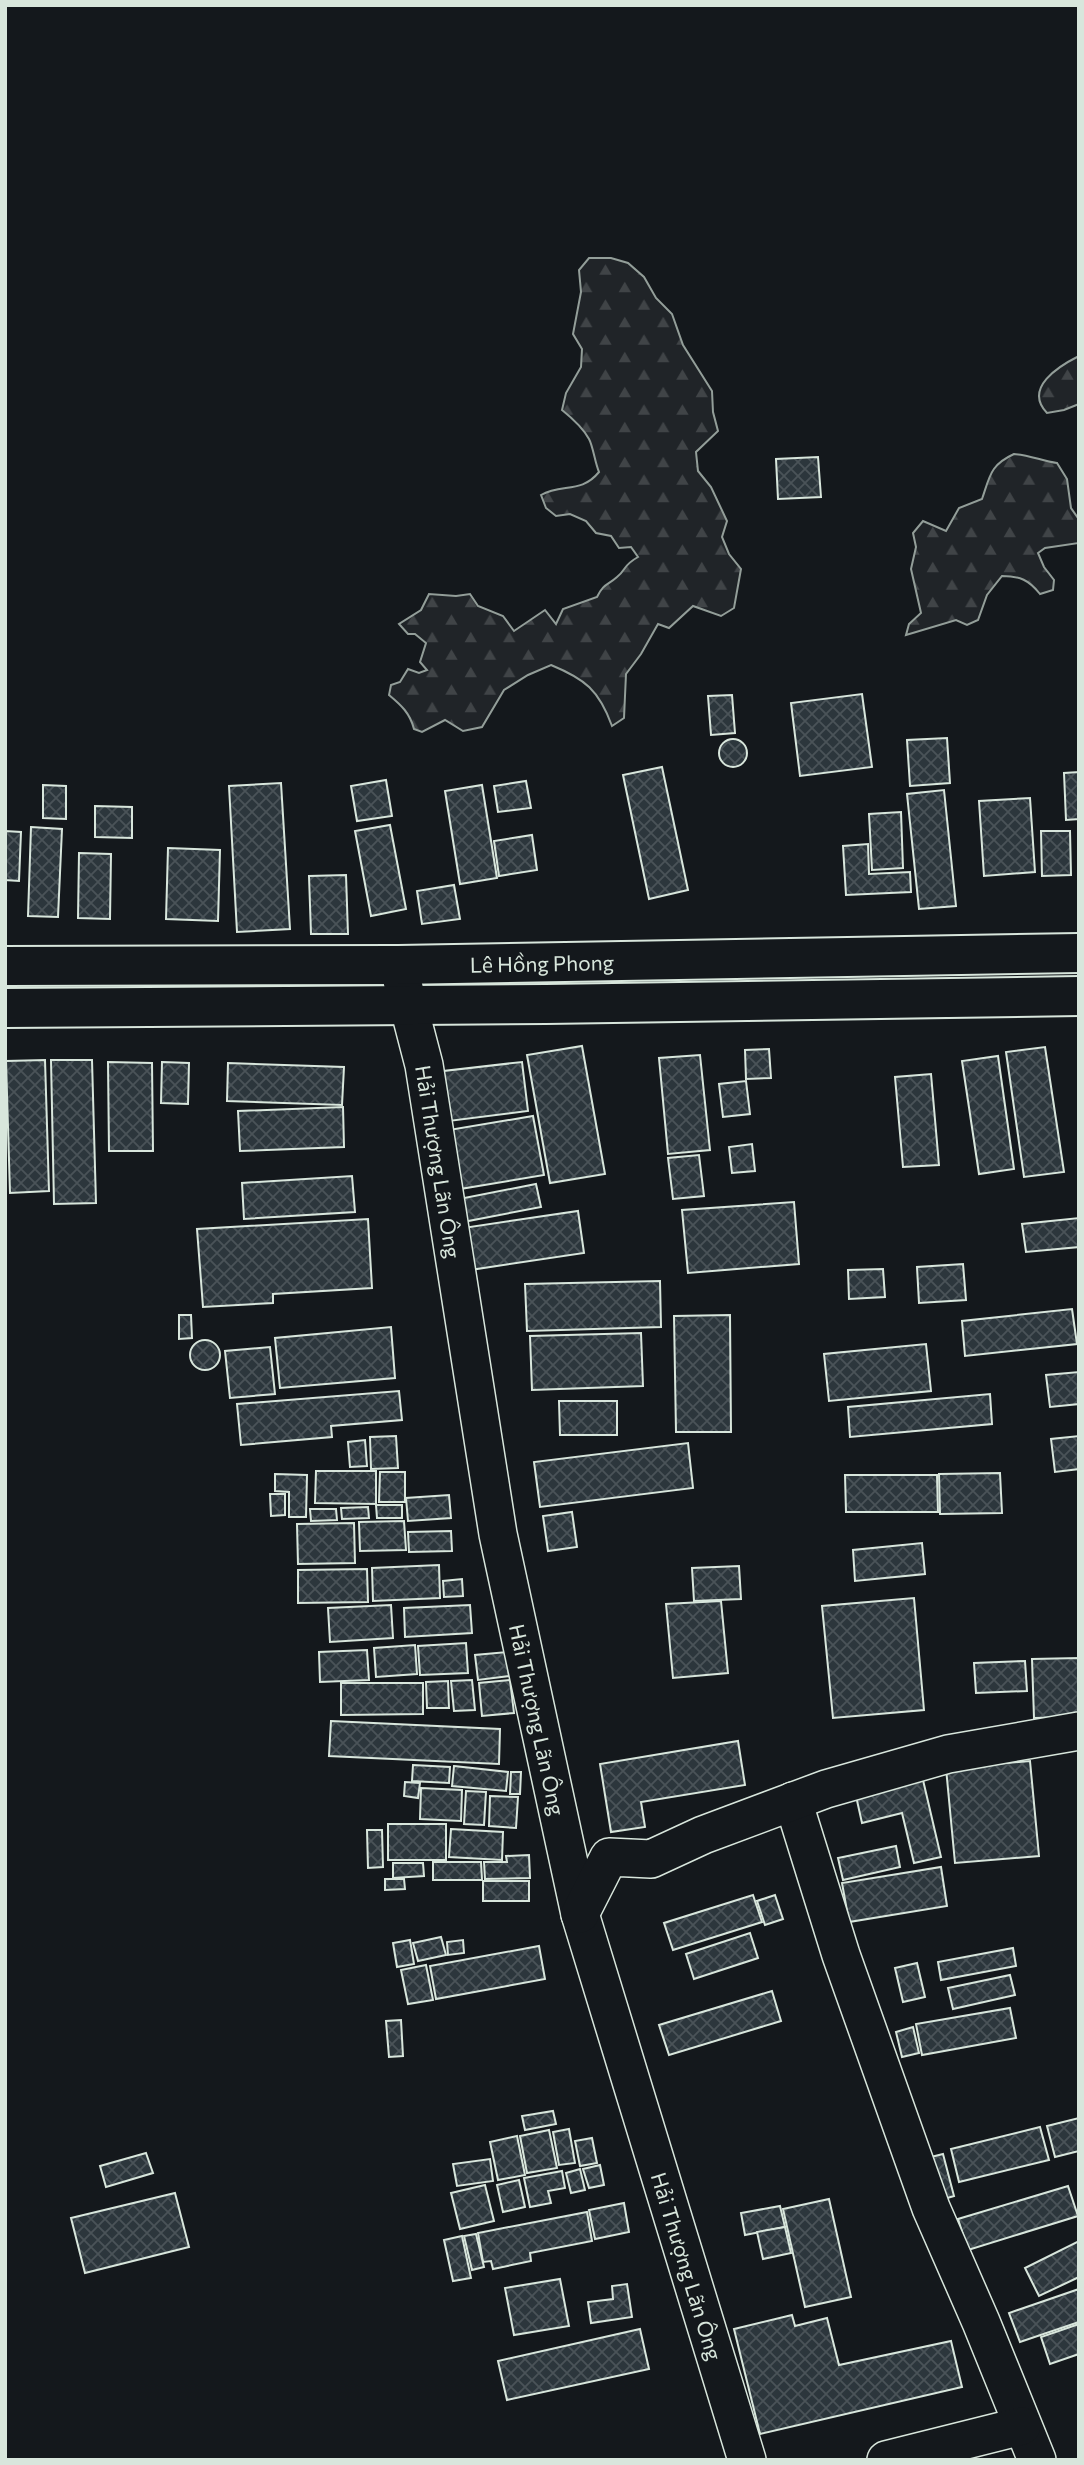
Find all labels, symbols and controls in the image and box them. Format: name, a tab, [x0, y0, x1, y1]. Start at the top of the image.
street label: Lê Hồng Phong	[470, 949, 614, 976]
street label: Hải Thượng Lãn Ông	[412, 1063, 467, 1260]
street label: Hải Thượng Lãn Ông	[505, 1622, 571, 1818]
street label: Hải Thượng Lãn Ông	[647, 2169, 728, 2363]

